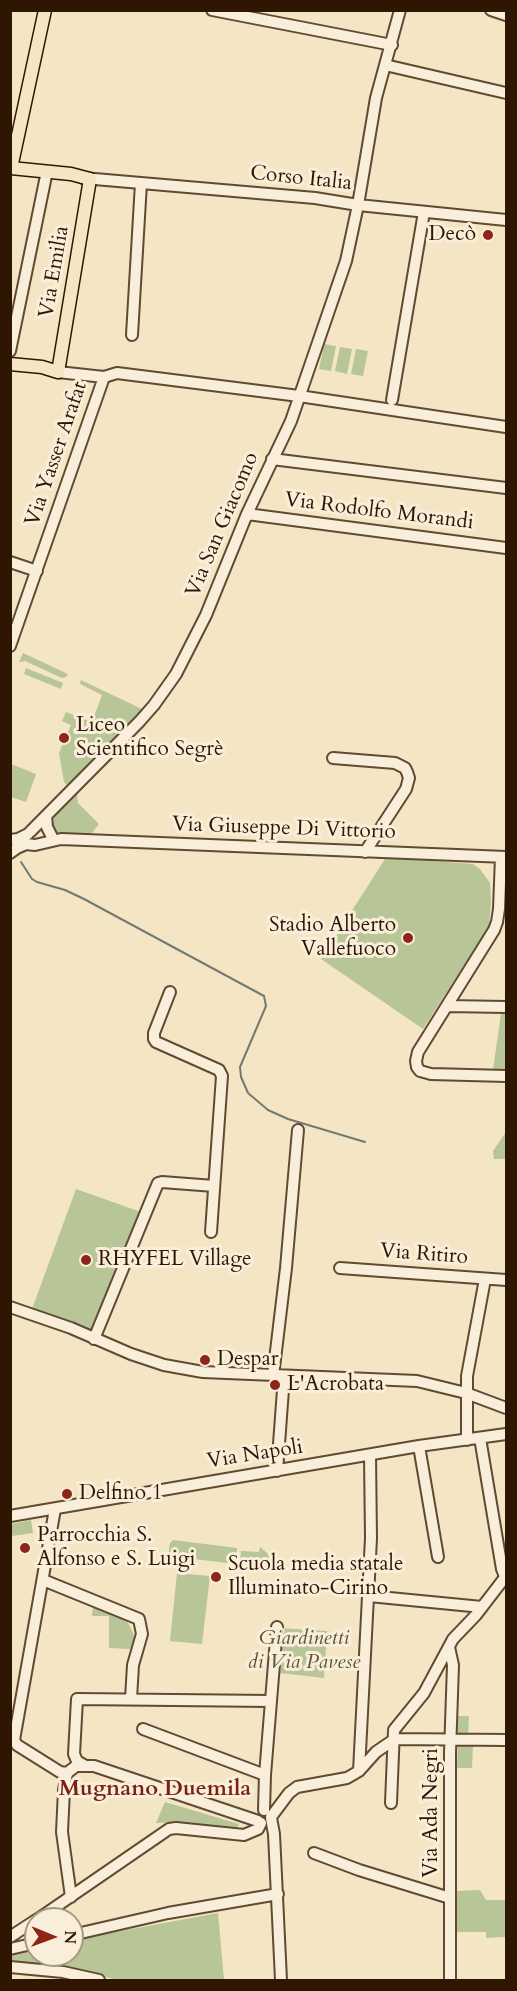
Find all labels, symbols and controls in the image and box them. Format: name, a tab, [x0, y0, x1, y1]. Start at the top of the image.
street label: Corso Italia	[249, 161, 353, 197]
place label: Decò	[428, 222, 476, 248]
street label: Via Emilia	[35, 224, 75, 320]
marker: Decò	[481, 228, 495, 242]
street label: Via Yasser Arafat	[20, 378, 94, 530]
street label: Via San Giacomo	[181, 449, 265, 601]
street label: Via Rodolfo Morandi	[283, 488, 475, 536]
place label: Liceo Scientifico Segrè	[76, 713, 223, 763]
marker: Liceo Scientifico Segrè	[57, 731, 71, 745]
street label: Via Giuseppe Di Vittorio	[172, 813, 396, 845]
place label: Stadio Alberto Vallefuoco	[269, 913, 396, 963]
marker: Stadio Alberto Vallefuoco	[401, 931, 415, 945]
street label: Via Ritiro	[379, 1239, 469, 1271]
place label: RHYFEL Village	[98, 1247, 251, 1273]
marker: RHYFEL Village	[79, 1253, 93, 1267]
place label: Despar	[217, 1347, 279, 1373]
marker: Despar	[198, 1353, 212, 1367]
place label: L'Acrobata	[287, 1372, 384, 1398]
marker: L'Acrobata	[268, 1378, 282, 1392]
street label: Via Napoli	[205, 1435, 305, 1475]
place label: Delfino 1	[79, 1481, 162, 1507]
marker: Delfino 1	[60, 1487, 74, 1501]
place label: Parrocchia S. Alfonso e S. Luigi	[37, 1523, 195, 1573]
marker: Parrocchia S. Alfonso e S. Luigi	[18, 1541, 32, 1555]
place label: Scuola media statale Illuminato-Cirino	[228, 1552, 403, 1602]
marker: Scuola media statale Illuminato-Cirino	[209, 1570, 223, 1584]
park label: Giardinetti di Via Pavese	[248, 1626, 360, 1676]
street label: Via Ada Negri	[419, 1748, 445, 1878]
district label: Mugnano Duemila	[59, 1777, 251, 1803]
north arrow	[24, 1907, 84, 1967]
text: N	[59, 1930, 81, 1944]

